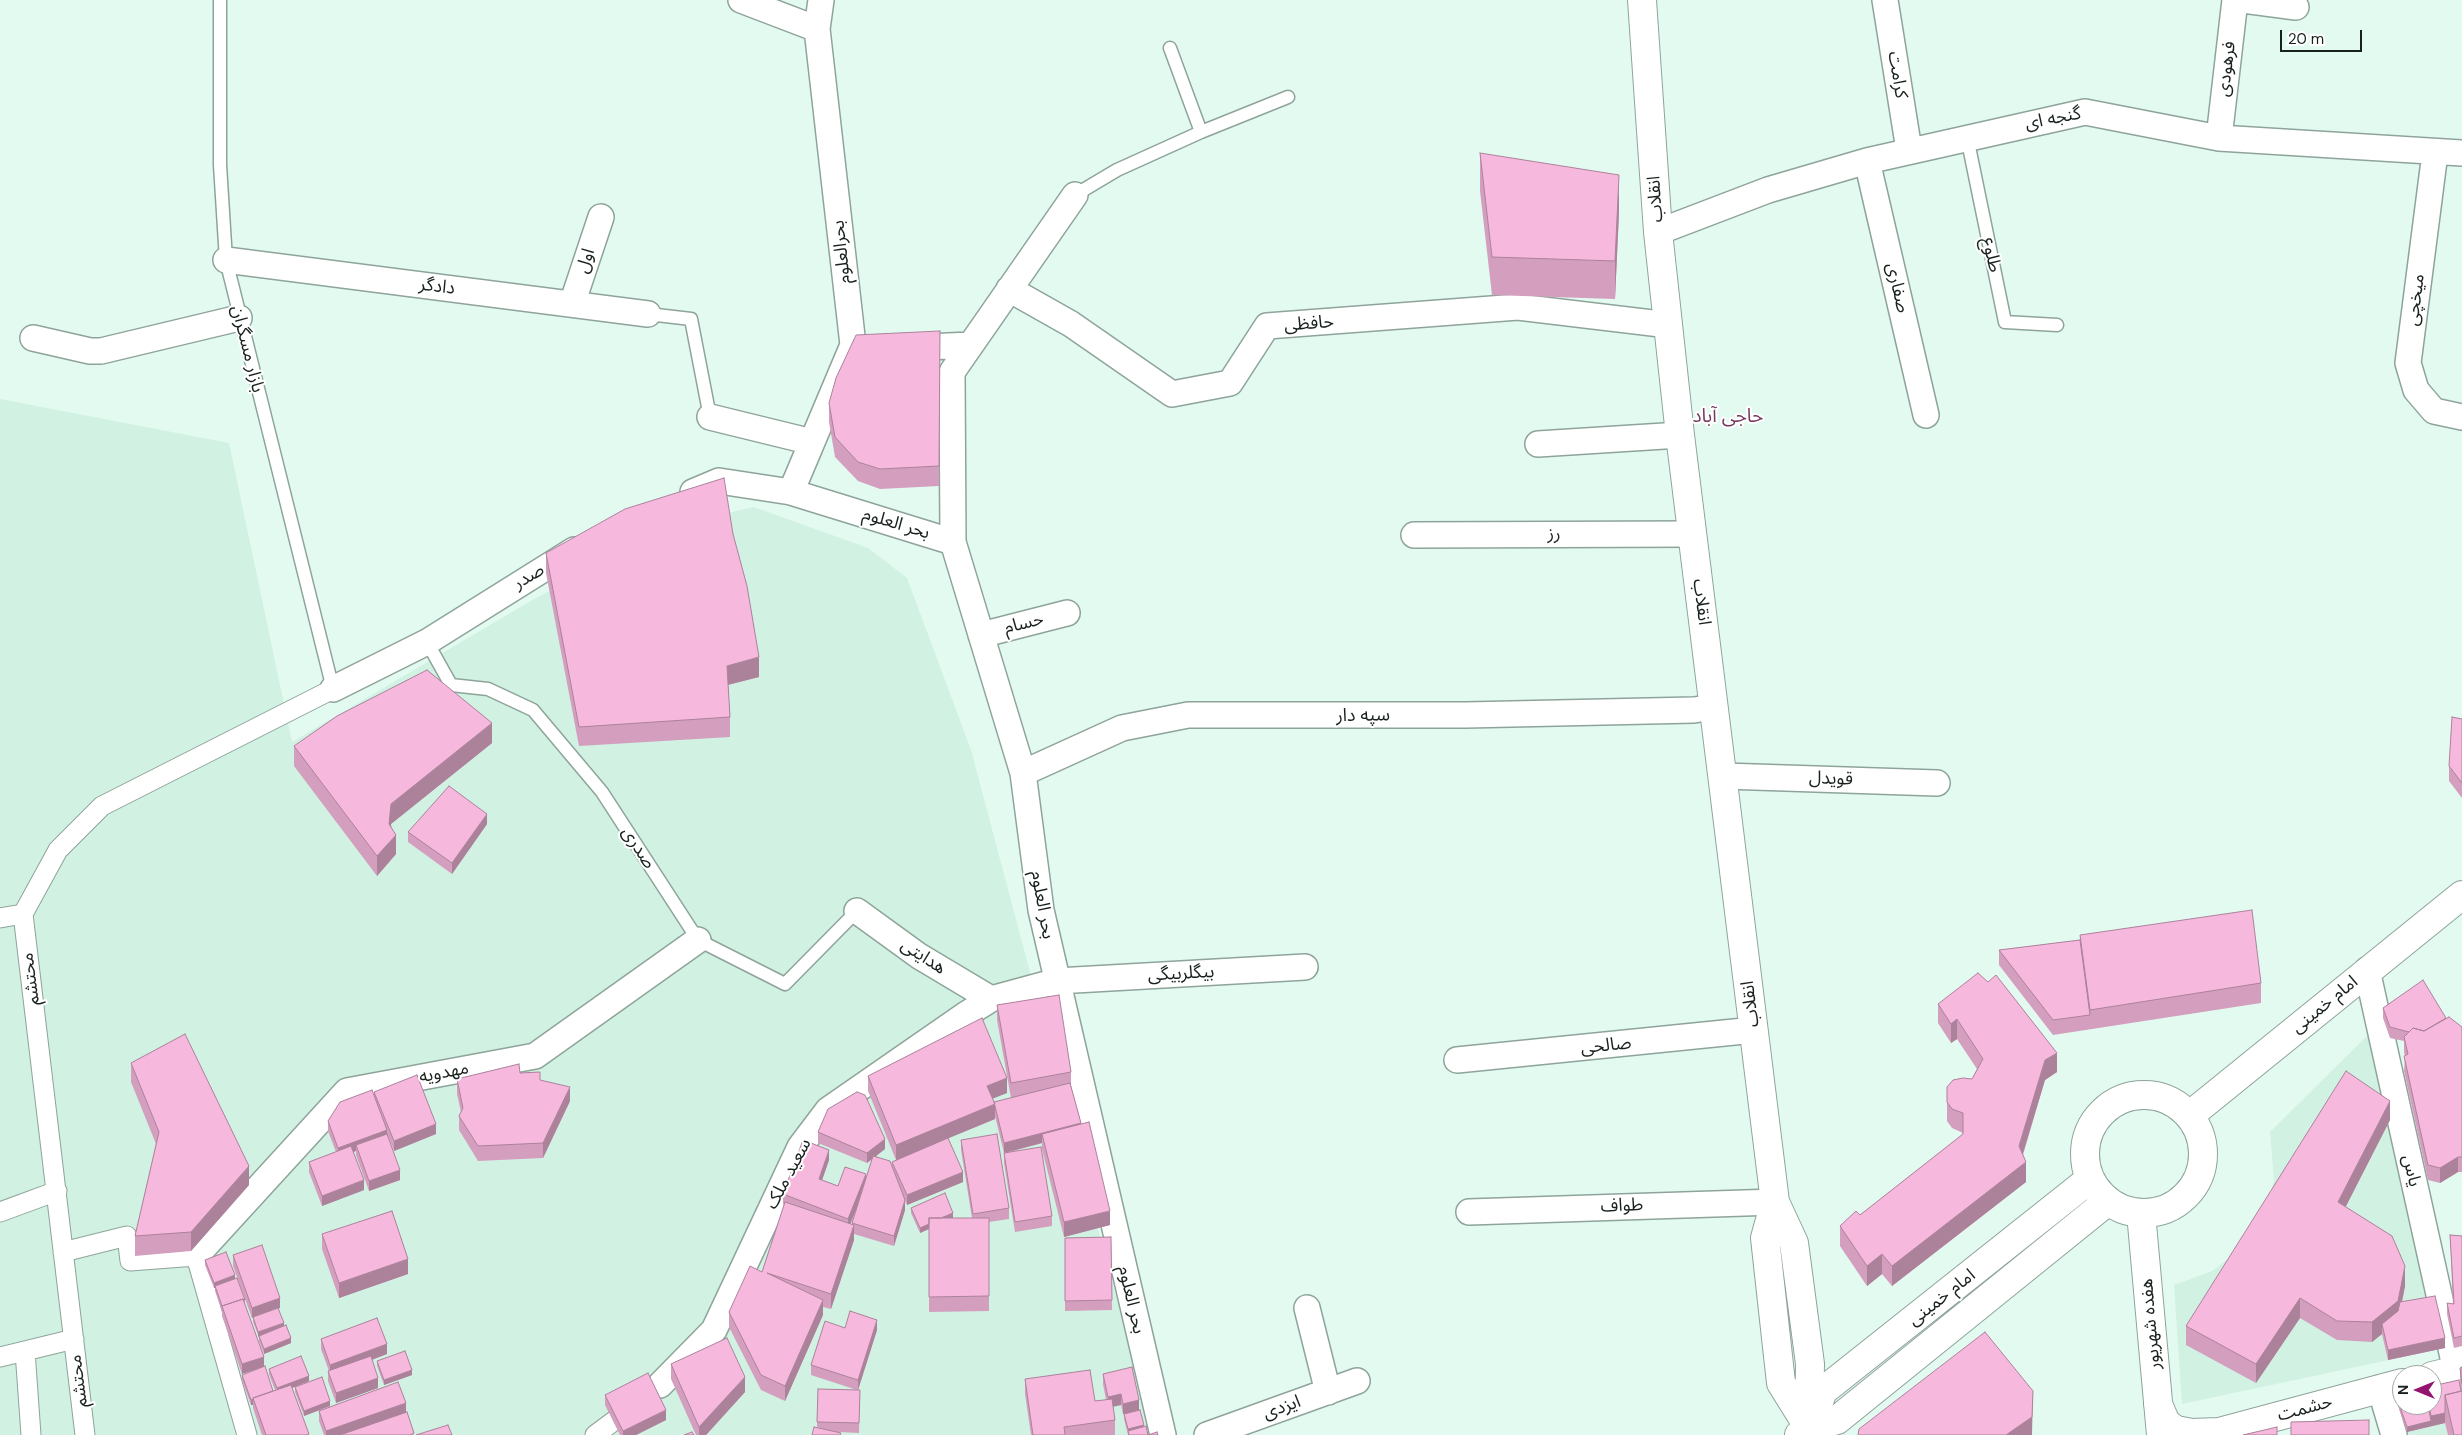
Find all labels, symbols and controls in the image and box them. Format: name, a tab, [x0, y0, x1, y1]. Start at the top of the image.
scale bar	[2282, 20, 2364, 52]
text: 20 m	[2288, 29, 2324, 49]
street label: فرهودی	[2213, 40, 2241, 98]
street label: کرامت	[1883, 50, 1911, 100]
street label: گنجه ای	[2023, 103, 2083, 135]
street label: انقلاب	[1644, 175, 1668, 223]
street label: بحرالعلوم	[828, 219, 856, 285]
street label: طلوع	[1977, 236, 2005, 274]
street label: اول	[572, 246, 600, 276]
street label: صفاری	[1881, 261, 1913, 315]
street label: میخچی	[2402, 273, 2430, 327]
street label: دادگر	[418, 274, 456, 300]
street label: بازار مسگران	[226, 303, 268, 395]
street label: حافظی	[1283, 311, 1335, 337]
district label: حاجی آباد	[1692, 406, 1764, 428]
street label: بحر العلوم	[860, 504, 932, 544]
street label: رز	[1547, 523, 1561, 545]
street label: صدر	[510, 559, 548, 595]
street label: انقلاب	[1687, 578, 1715, 626]
street label: حسام	[1002, 609, 1046, 639]
street label: سپه دار	[1336, 705, 1390, 727]
street label: قویدل	[1809, 767, 1853, 791]
street label: صدری	[616, 823, 660, 873]
street label: بحر العلوم	[1025, 869, 1059, 941]
street label: هدایتی	[896, 934, 950, 980]
street label: محتشم	[17, 951, 45, 1007]
street label: بیگلربیگی	[1147, 961, 1215, 987]
street label: امام خمینی	[2287, 972, 2363, 1038]
street label: انقلاب	[1737, 980, 1765, 1028]
street label: صالحی	[1580, 1033, 1632, 1059]
street label: مهدویه	[417, 1058, 471, 1088]
street label: سعید ملک	[761, 1135, 817, 1213]
street label: یاس	[2397, 1153, 2425, 1189]
street label: طواف	[1600, 1194, 1644, 1218]
street label: بحر العلوم	[1113, 1264, 1149, 1336]
street label: امام خمینی	[1904, 1265, 1980, 1331]
street label: هفده شهریور	[2136, 1278, 2166, 1370]
street label: محتشم	[65, 1353, 93, 1409]
north arrow	[2392, 1365, 2442, 1415]
text: N	[2394, 1385, 2412, 1395]
street label: ایزدی	[1260, 1391, 1304, 1425]
street label: حشمت	[2275, 1391, 2335, 1427]

